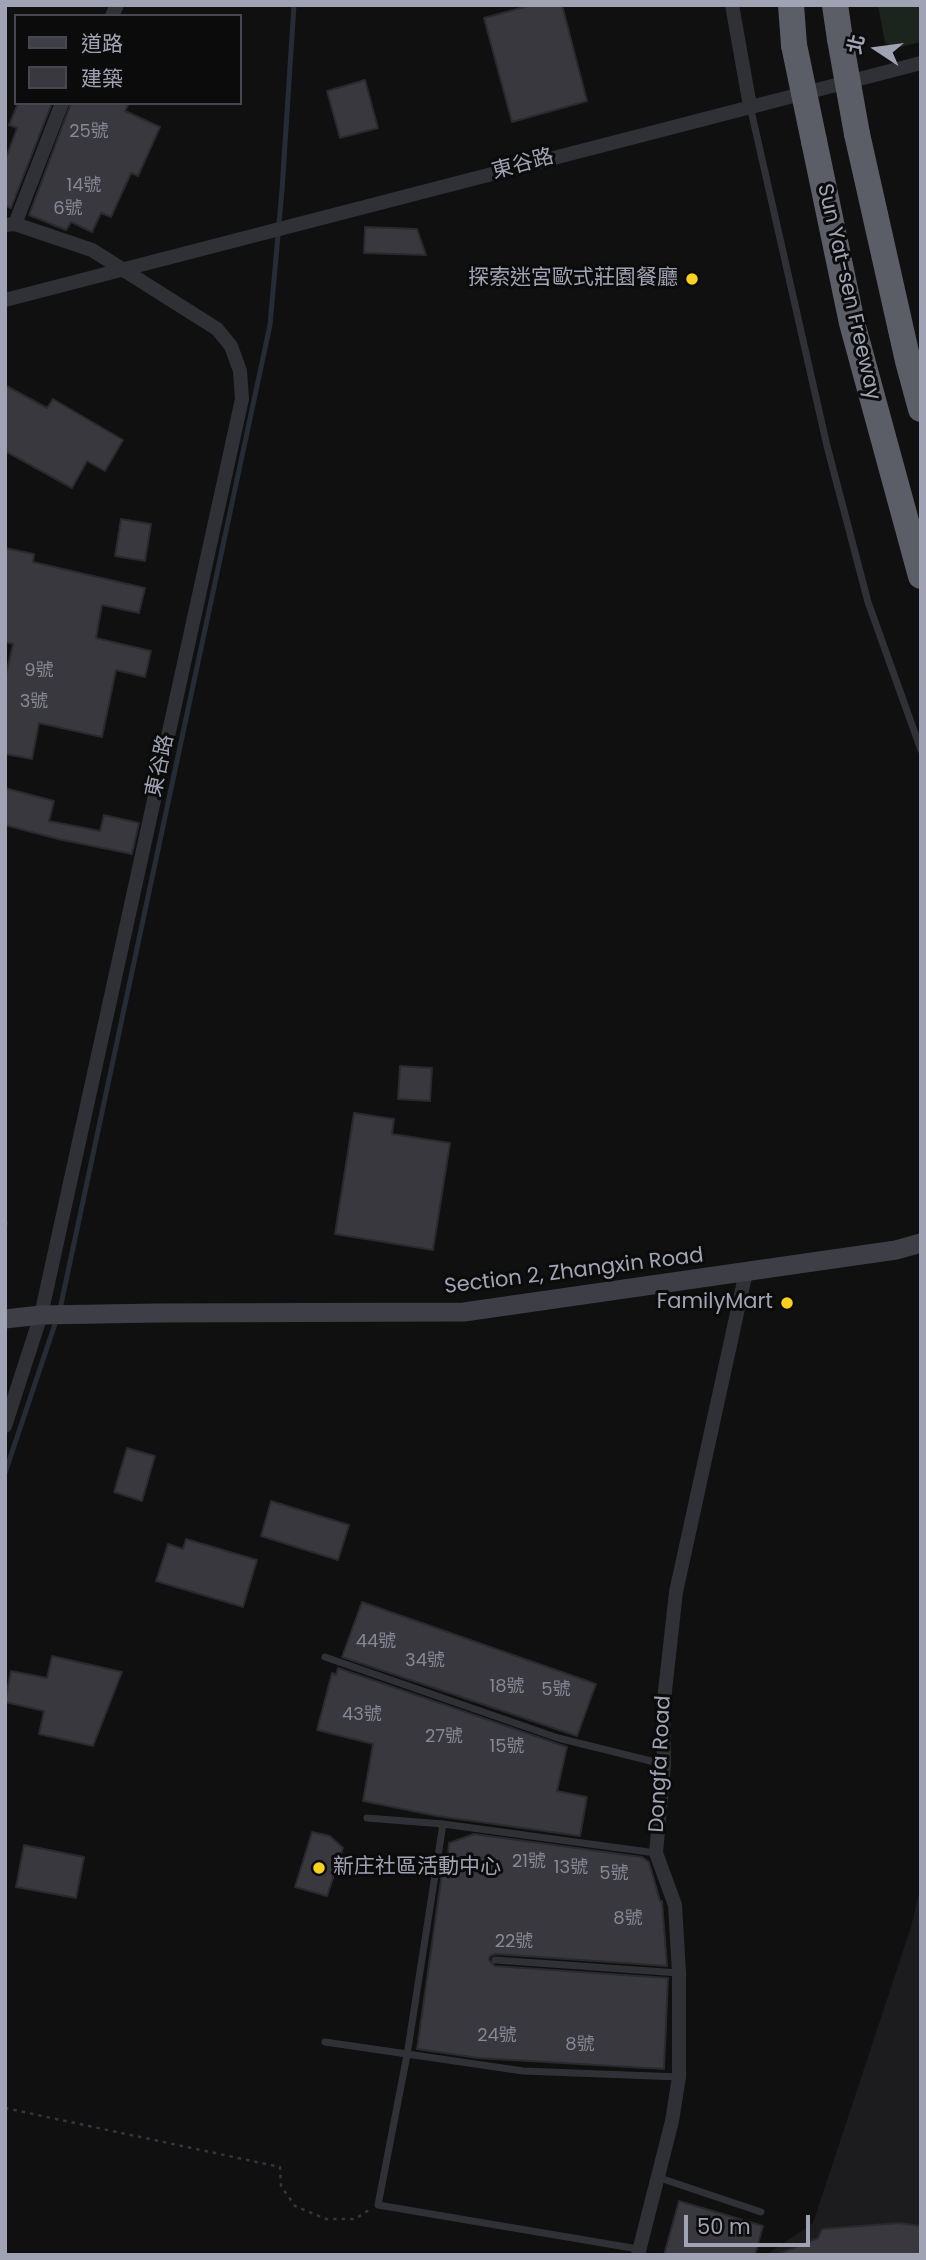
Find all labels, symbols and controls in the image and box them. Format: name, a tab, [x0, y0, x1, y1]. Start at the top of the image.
legend	[14, 14, 242, 105]
north arrow	[842, 14, 912, 84]
text: 道路	[81, 29, 123, 58]
text: 北	[841, 32, 871, 56]
text: 建築	[81, 64, 123, 93]
house number: 25號	[69, 121, 109, 143]
street label: 東谷路	[489, 145, 557, 185]
house number: 14號	[66, 175, 102, 197]
street label: Sun Yat-sen Freeway	[811, 181, 885, 403]
house number: 6號	[53, 198, 83, 220]
place label: 探索迷宮歐式莊園餐廳	[468, 266, 678, 292]
marker: 探索迷宮歐式莊園餐廳	[684, 271, 700, 287]
house number: 9號	[24, 660, 54, 682]
house number: 3號	[20, 691, 48, 713]
street label: 東谷路	[142, 733, 180, 799]
street label: Section 2, Zhangxin Road	[443, 1244, 705, 1300]
place label: FamilyMart	[657, 1290, 773, 1316]
marker: FamilyMart	[779, 1295, 795, 1311]
house number: 44號	[356, 1631, 396, 1653]
house number: 34號	[405, 1650, 445, 1672]
house number: 18號	[489, 1676, 525, 1698]
house number: 5號	[541, 1679, 571, 1701]
street label: Dongfa Road	[645, 1695, 677, 1833]
house number: 43號	[342, 1704, 382, 1726]
house number: 27號	[425, 1726, 463, 1748]
house number: 15號	[489, 1736, 525, 1758]
house number: 21號	[512, 1851, 546, 1873]
place label: 新庄社區活動中心	[333, 1855, 501, 1881]
house number: 13號	[554, 1857, 588, 1879]
marker: 新庄社區活動中心	[311, 1860, 327, 1876]
house number: 5號	[599, 1863, 629, 1885]
house number: 8號	[613, 1908, 643, 1930]
house number: 22號	[495, 1931, 533, 1953]
house number: 24號	[477, 2025, 517, 2047]
house number: 8號	[565, 2034, 595, 2056]
scale bar	[688, 2200, 814, 2244]
text: 50 m	[697, 2212, 751, 2241]

